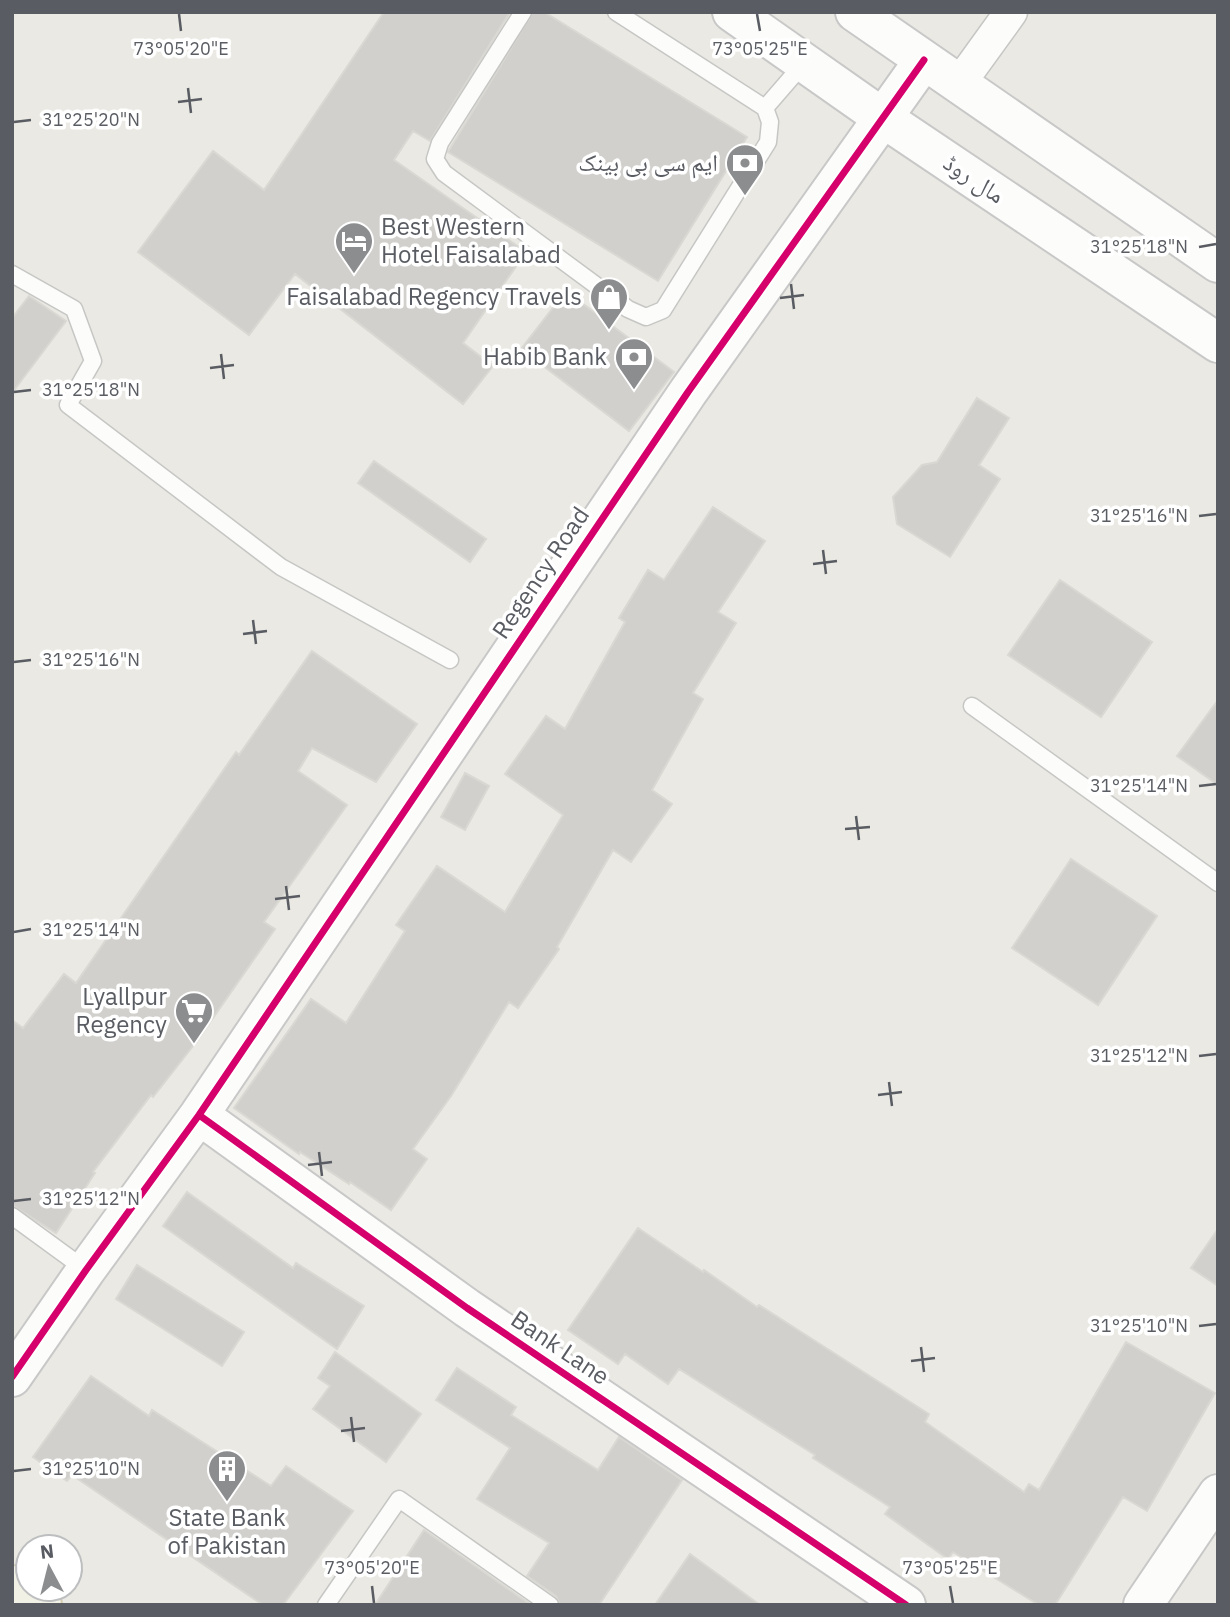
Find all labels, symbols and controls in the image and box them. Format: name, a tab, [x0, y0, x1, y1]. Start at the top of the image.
text: 73°05'20"E	[133, 37, 229, 60]
text: 73°05'25"E	[712, 37, 808, 60]
text: 31°25'20"N	[42, 108, 140, 131]
bank icon: ایم سی بی بینک	[724, 142, 766, 197]
place label: ایم سی بی بینک	[578, 146, 718, 179]
street label: مال روڈ	[938, 146, 1011, 210]
place label: Best Western Hotel Faisalabad	[381, 210, 561, 270]
hotel icon: Best Western Hotel Faisalabad	[333, 220, 375, 275]
text: 31°25'18"N	[1090, 235, 1188, 258]
shop icon: Faisalabad Regency Travels	[588, 276, 630, 331]
place label: Faisalabad Regency Travels	[286, 280, 582, 312]
bank icon: Habib Bank	[613, 336, 655, 391]
place label: Habib Bank	[483, 340, 607, 372]
text: 31°25'18"N	[42, 378, 140, 401]
street label: Regency Road	[484, 500, 596, 645]
text: 31°25'16"N	[1090, 504, 1188, 527]
text: 31°25'16"N	[42, 648, 140, 671]
text: 31°25'14"N	[1090, 774, 1188, 797]
text: 31°25'14"N	[42, 918, 140, 941]
place label: Lyallpur Regency	[75, 980, 167, 1040]
supermarket icon: Lyallpur Regency	[173, 990, 215, 1045]
text: 31°25'12"N	[1090, 1044, 1188, 1067]
text: 31°25'12"N	[42, 1187, 140, 1210]
street label: Bank Lane	[505, 1303, 616, 1392]
text: 31°25'10"N	[1090, 1314, 1188, 1337]
building icon: State Bank of Pakistan	[206, 1448, 248, 1503]
text: 31°25'10"N	[42, 1457, 140, 1480]
place label: State Bank of Pakistan	[168, 1501, 286, 1561]
north arrow	[14, 1533, 84, 1603]
text: N	[39, 1538, 55, 1564]
text: 73°05'20"E	[324, 1556, 420, 1579]
text: 73°05'25"E	[902, 1556, 998, 1579]

